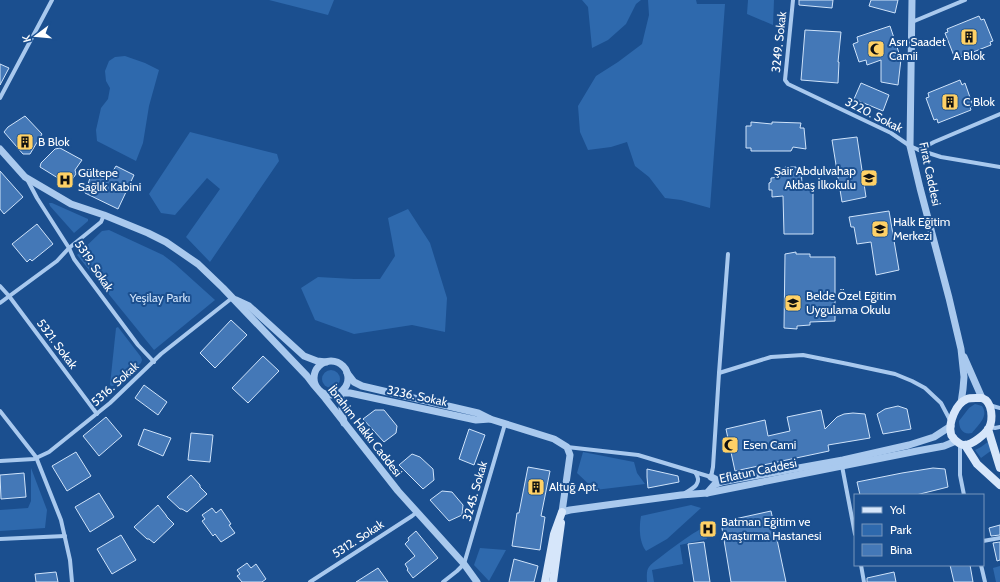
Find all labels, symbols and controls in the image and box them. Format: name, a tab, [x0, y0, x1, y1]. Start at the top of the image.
street label: 3249. Sokak	[768, 10, 789, 73]
north arrow	[16, 16, 56, 56]
building icon: A Blok	[959, 27, 979, 47]
text: K	[19, 33, 34, 44]
place label: Asrı Saadet Camii	[889, 34, 946, 63]
mosque icon: Asrı Saadet Camii	[866, 39, 886, 59]
place label: A Blok	[953, 48, 986, 63]
building icon: C Blok	[940, 92, 960, 112]
street label: 3220. Sokak	[843, 94, 906, 136]
place label: C Blok	[963, 94, 996, 109]
building icon: B Blok	[15, 132, 35, 152]
place label: B Blok	[38, 134, 70, 149]
street label: Fırat Caddesi	[916, 141, 945, 207]
place label: Şair Abdulvahap Akbaş İlkokulu	[774, 163, 856, 192]
place label: Gültepe Sağlık Kabini	[78, 165, 141, 194]
school or university icon: Şair Abdulvahap Akbaş İlkokulu	[859, 168, 879, 188]
hospital icon: Gültepe Sağlık Kabini	[55, 170, 75, 190]
place label: Halk Eğitim Merkezi	[893, 214, 950, 243]
school or university icon: Halk Eğitim Merkezi	[870, 219, 890, 239]
street label: 5319. Sokak	[72, 237, 117, 295]
place label: Belde Özel Eğitim Uygulama Okulu	[806, 288, 896, 317]
park label: Yeşilay Parkı	[129, 290, 190, 305]
school or university icon: Belde Özel Eğitim Uygulama Okulu	[783, 293, 803, 313]
street label: 5321. Sokak	[34, 316, 81, 372]
street label: 5316. Sokak	[88, 358, 142, 409]
street label: İbrahim Hakkı Caddesi	[325, 382, 406, 479]
street label: 3236. Sokak	[386, 382, 449, 409]
mosque icon: Esen Cami	[720, 435, 740, 455]
place label: Esen Cami	[743, 437, 796, 452]
street label: Eflatun Caddesi	[718, 455, 798, 486]
street label: 3245. Sokak	[459, 459, 490, 522]
building icon: Altuğ Apt.	[526, 477, 546, 497]
place label: Altuğ Apt.	[549, 479, 599, 494]
legend	[854, 494, 984, 566]
text: Yol	[889, 502, 905, 517]
place label: Batman Eğitim ve Araştırma Hastanesi	[721, 514, 821, 543]
street label: 5312. Sokak	[329, 516, 387, 561]
hospital icon: Batman Eğitim ve Araştırma Hastanesi	[698, 519, 718, 539]
text: Park	[890, 522, 912, 537]
text: Bina	[890, 542, 912, 557]

